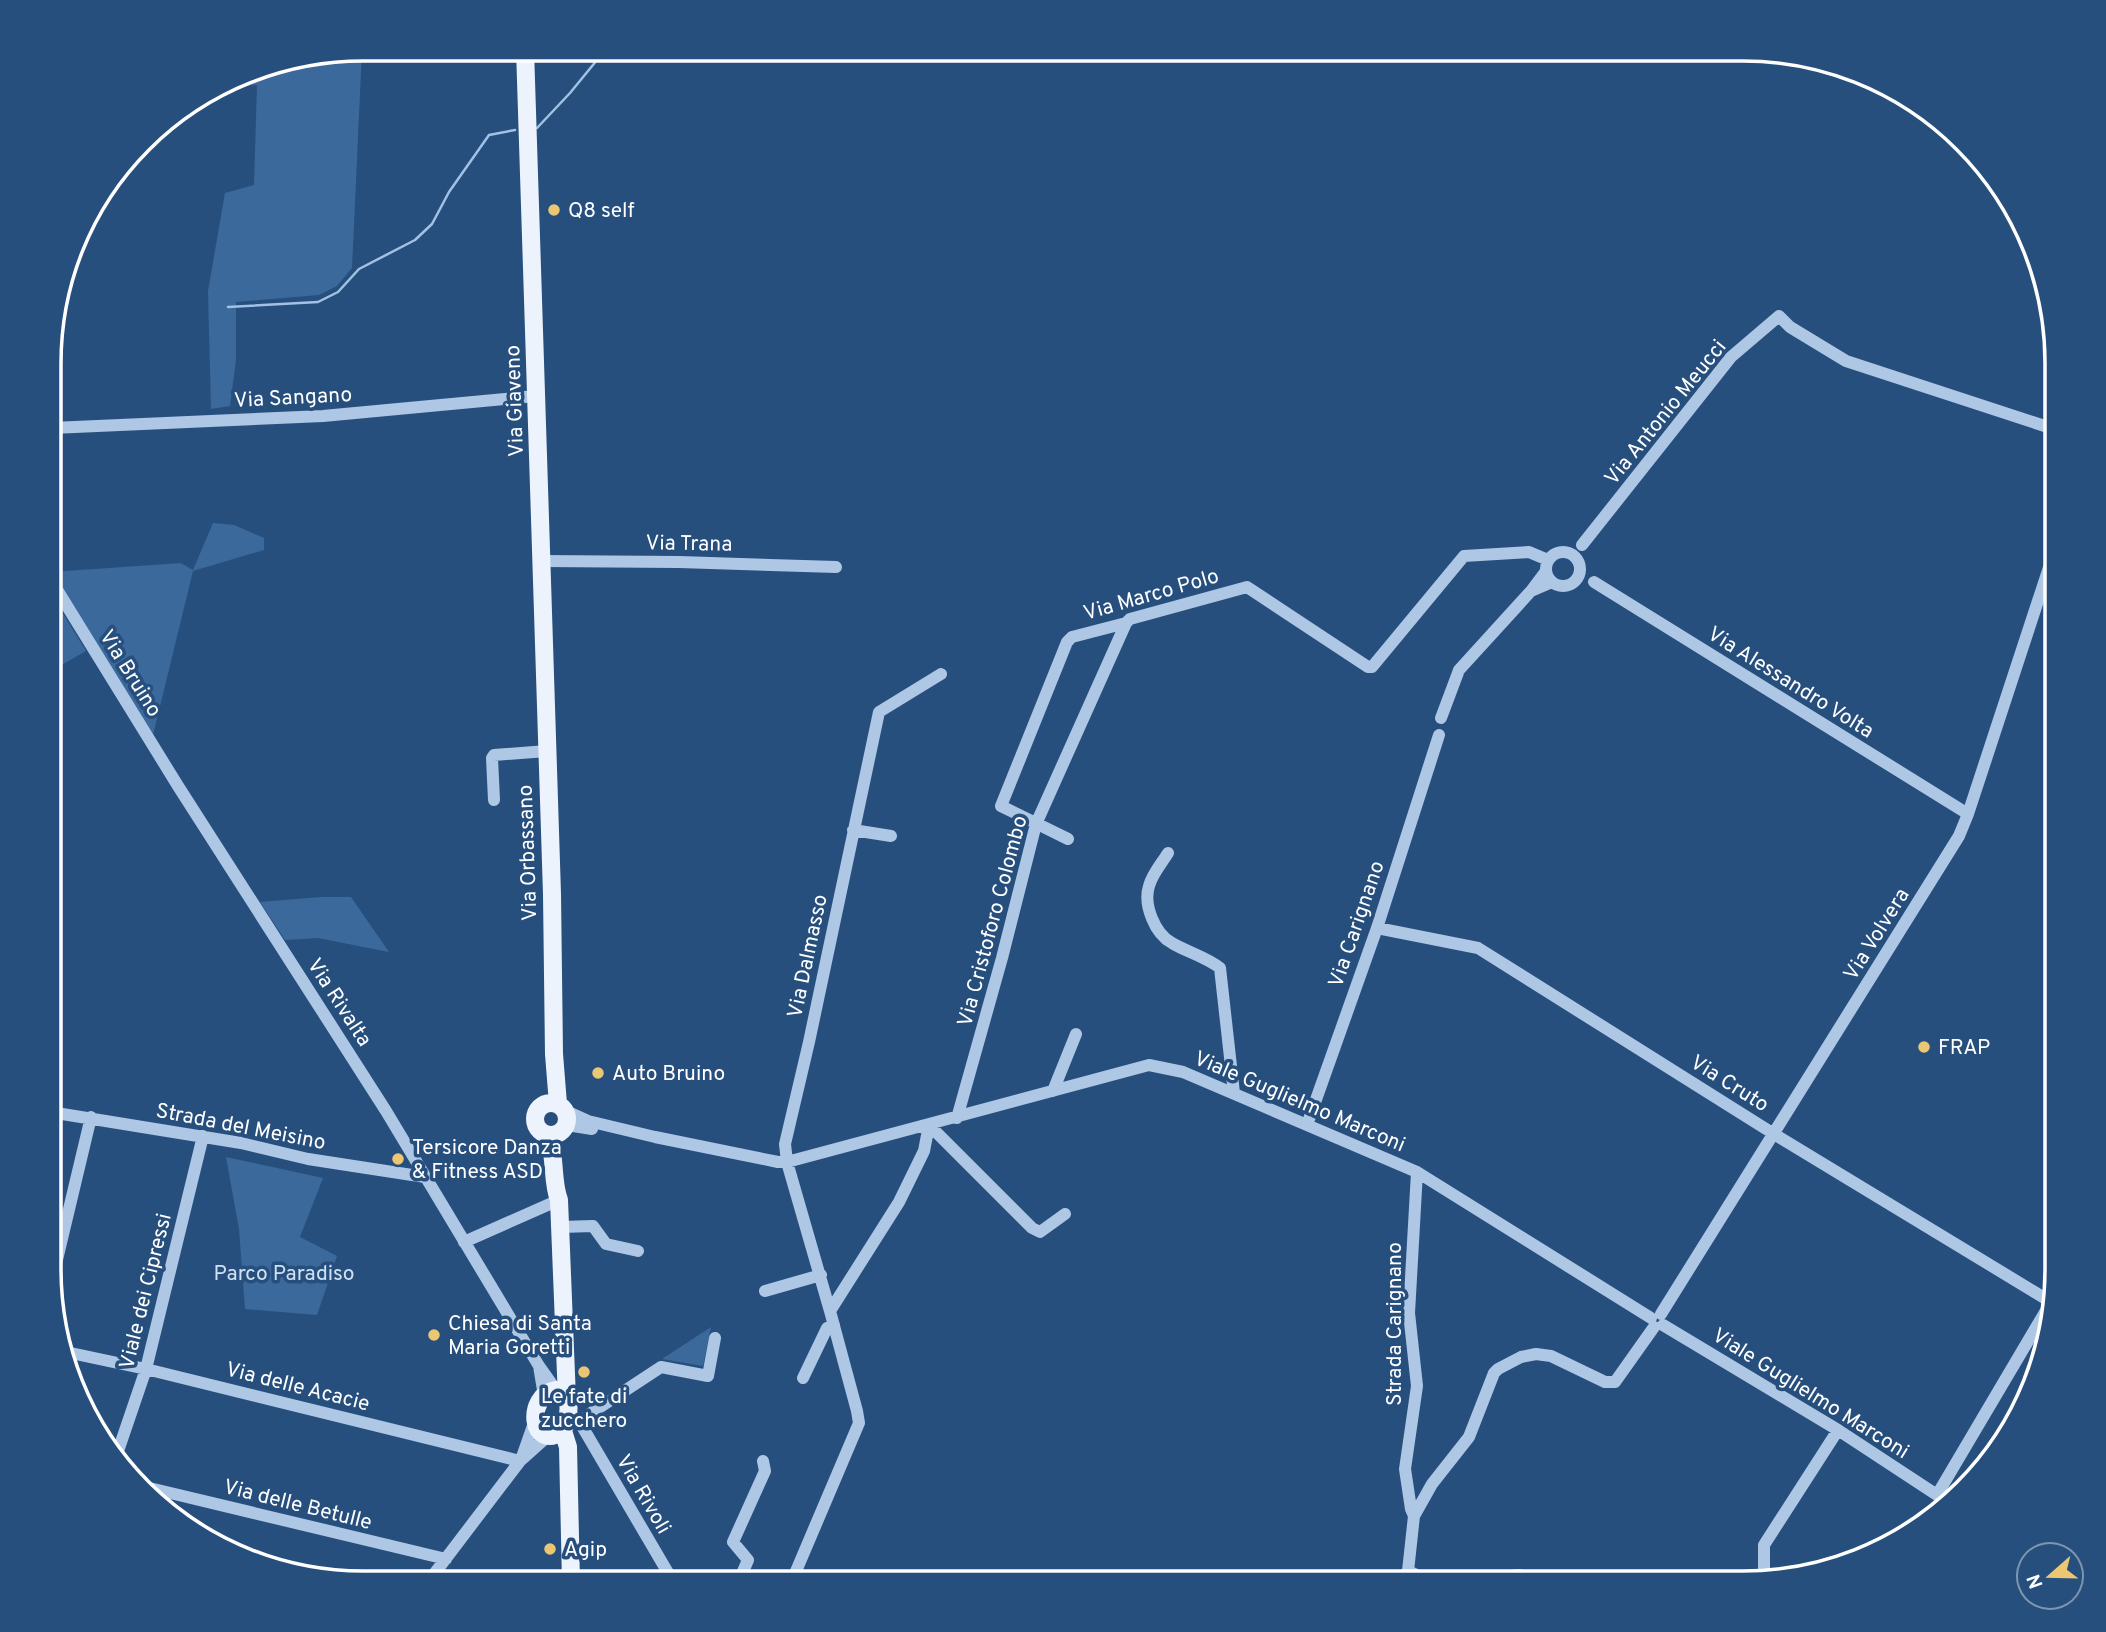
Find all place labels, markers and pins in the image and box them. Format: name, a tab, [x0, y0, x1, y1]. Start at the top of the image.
place label: Q8 self	[568, 198, 635, 225]
marker: Q8 self	[546, 202, 562, 218]
place label: FRAP	[1938, 1035, 1990, 1062]
marker: FRAP	[1916, 1039, 1932, 1055]
place label: Auto Bruino	[612, 1061, 725, 1088]
marker: Auto Bruino	[590, 1065, 606, 1081]
place label: Tersicore Danza & Fitness ASD	[412, 1135, 562, 1186]
marker: Tersicore Danza & Fitness ASD	[390, 1151, 406, 1167]
place label: Chiesa di Santa Maria Goretti	[448, 1311, 592, 1362]
marker: Chiesa di Santa Maria Goretti	[426, 1327, 442, 1343]
marker: Le fate di zucchero	[576, 1364, 592, 1380]
place label: Le fate di zucchero	[541, 1384, 627, 1435]
place label: Agip	[564, 1537, 607, 1564]
marker: Agip	[542, 1541, 558, 1557]

